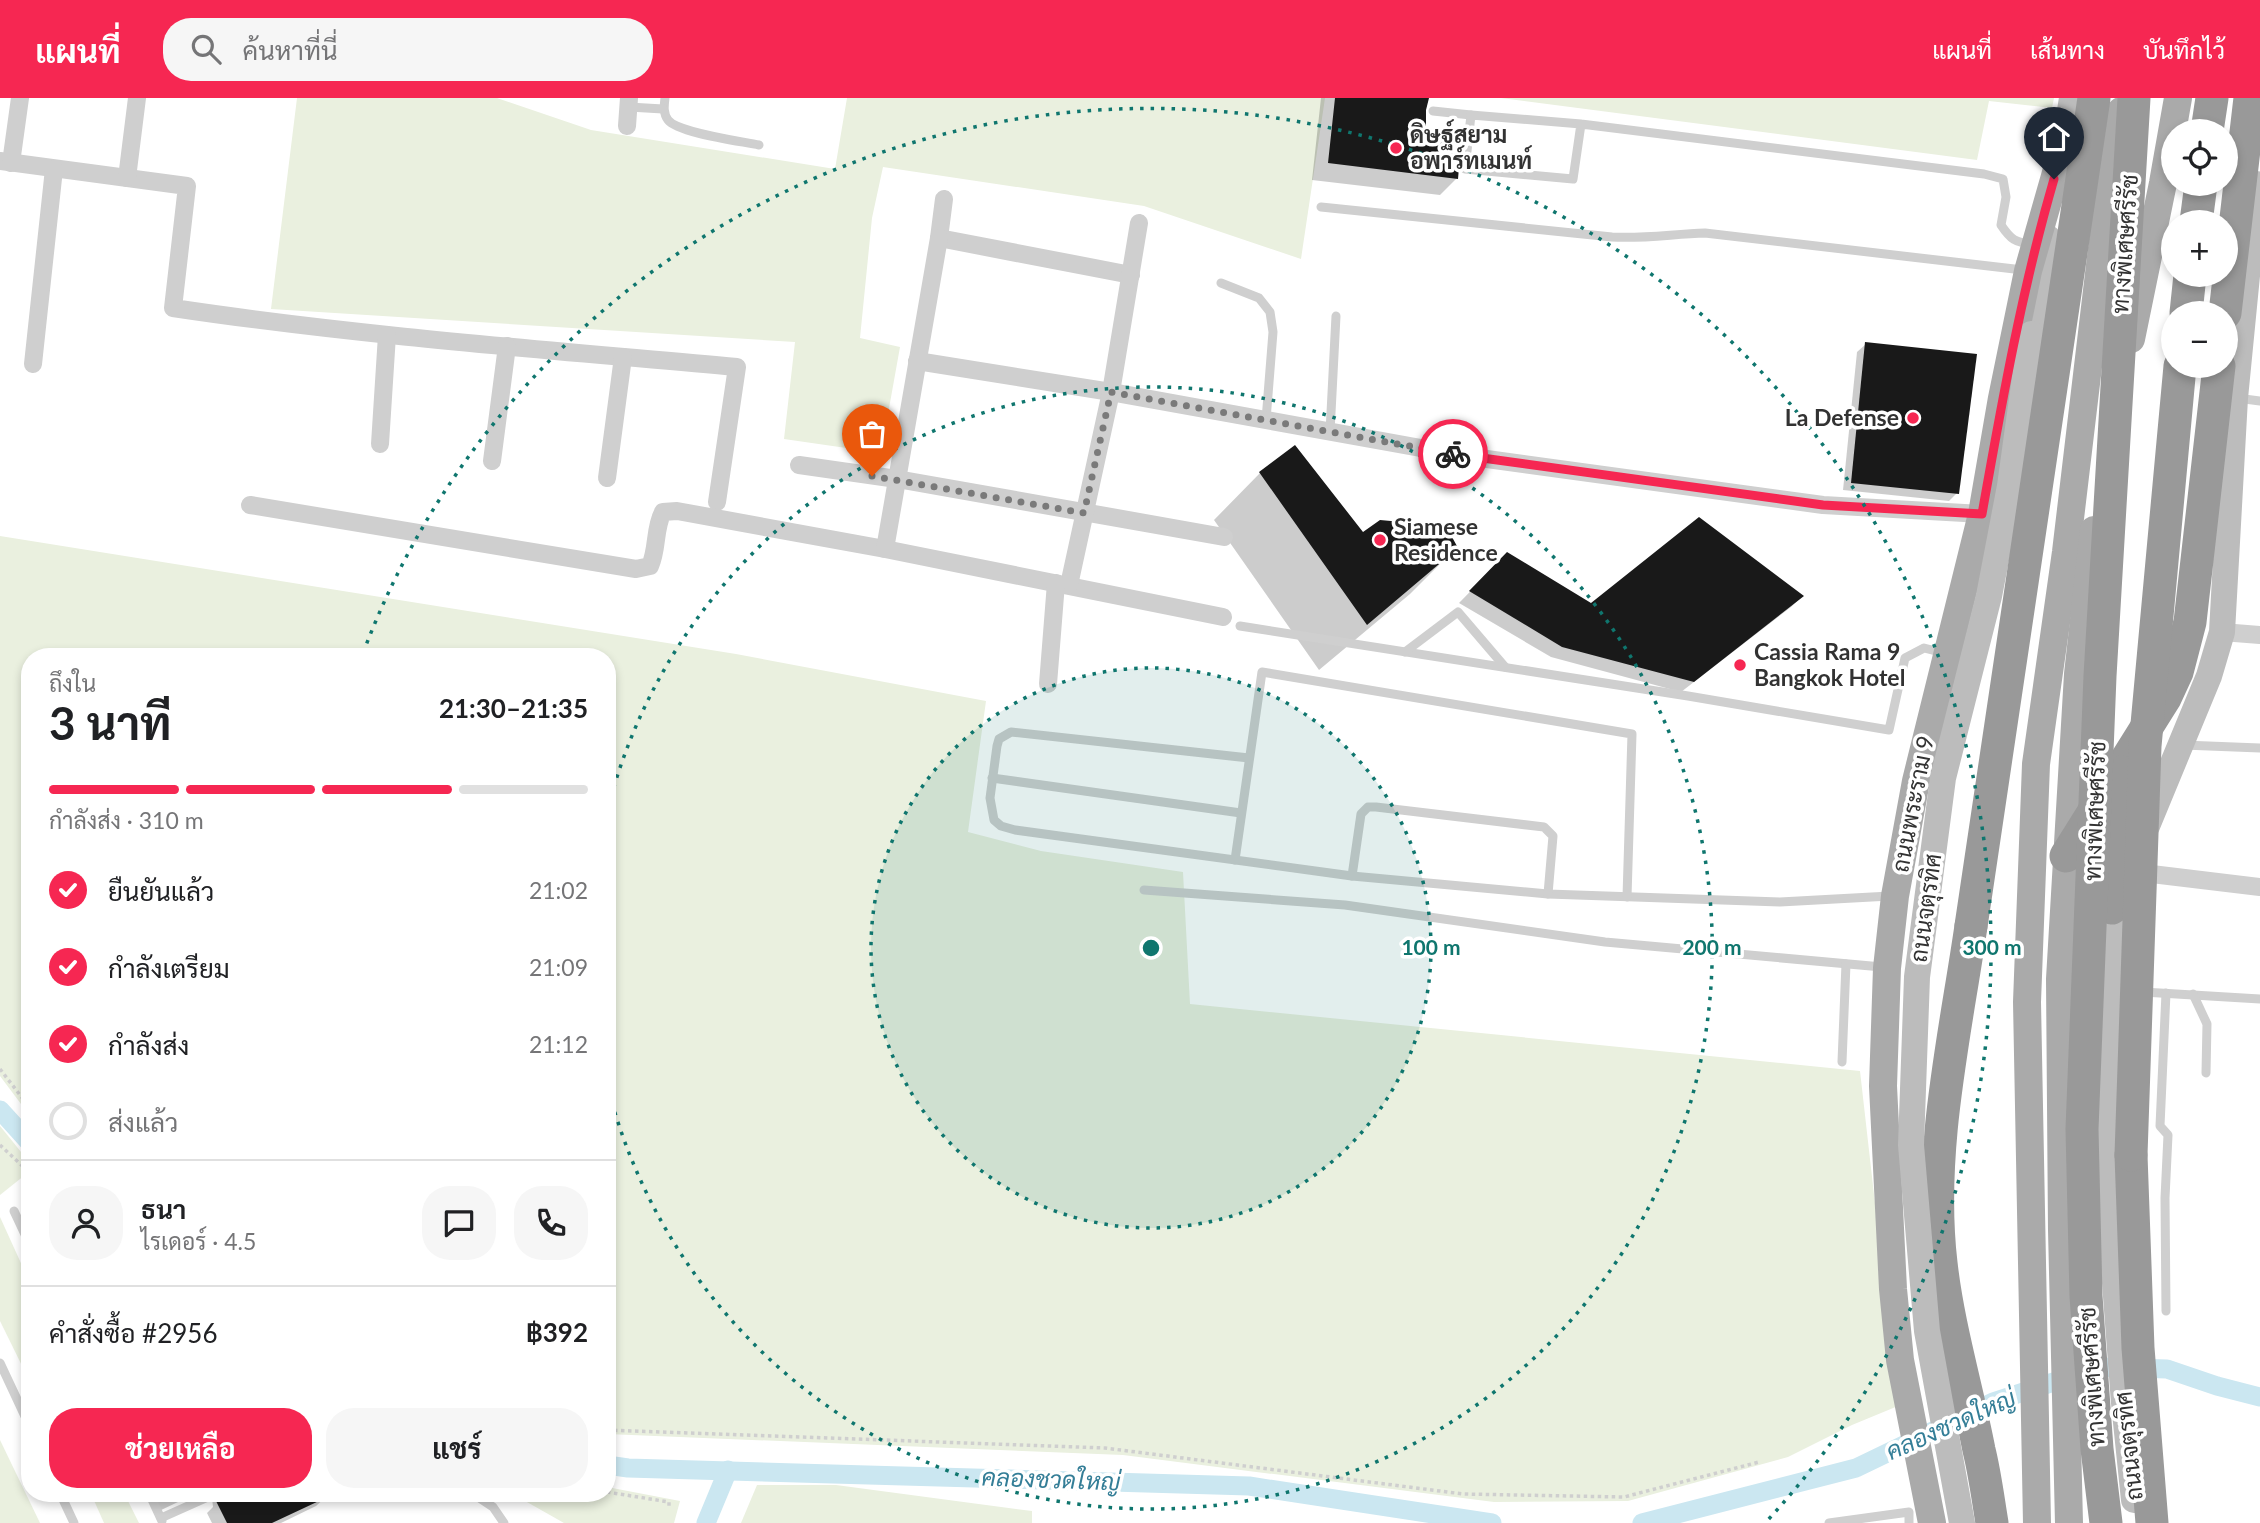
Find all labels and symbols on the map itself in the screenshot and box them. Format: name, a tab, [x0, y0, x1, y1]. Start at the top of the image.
pin	[2024, 107, 2084, 179]
place label: ดิษฐ์สยาม อพาร์ทเมนท์	[1410, 119, 1533, 174]
marker: ดิษฐ์สยาม อพาร์ทเมนท์	[1388, 140, 1404, 156]
street label: ทางพิเศษศรีรัช	[2105, 173, 2143, 315]
place label: La Defense	[1785, 403, 1899, 431]
pin	[842, 404, 902, 476]
marker: La Defense	[1905, 410, 1921, 426]
courier	[1418, 419, 1488, 489]
place label: Siamese Residence	[1394, 512, 1498, 566]
marker: Siamese Residence	[1372, 532, 1388, 548]
place label: Cassia Rama 9 Bangkok Hotel	[1754, 637, 1905, 691]
marker: Cassia Rama 9 Bangkok Hotel	[1732, 657, 1748, 673]
street label: ถนนพระราม 9	[1885, 733, 1939, 874]
street label: ทางพิเศษศรีรัช	[2078, 741, 2110, 881]
street label: ถนนจตุรทิศ	[1904, 852, 1949, 964]
text: 100 m	[1401, 934, 1461, 959]
text: 200 m	[1682, 934, 1742, 959]
text: 300 m	[1962, 934, 2022, 959]
centre of rings	[1139, 936, 1163, 960]
street label: ทางพิเศษศรีรัช	[2072, 1306, 2110, 1448]
water label: คลองชวดใหญ่	[1881, 1382, 2021, 1466]
street label: ถนนจตุรทิศ	[2108, 1390, 2151, 1502]
water label: คลองชวดใหญ่	[981, 1462, 1122, 1496]

